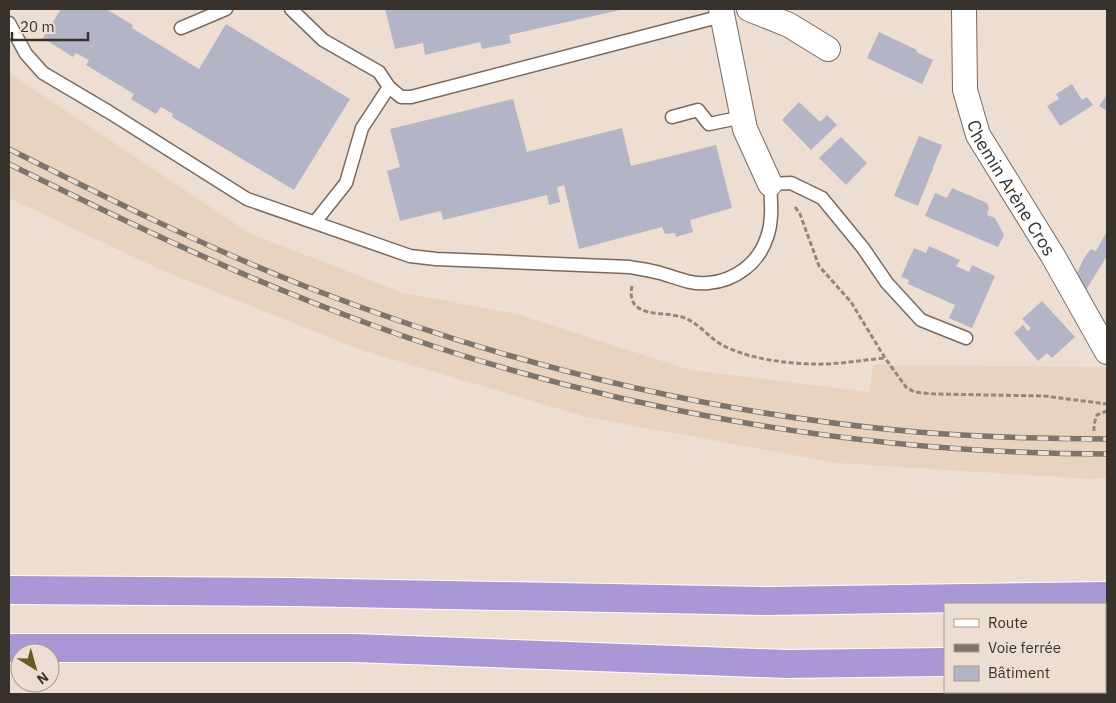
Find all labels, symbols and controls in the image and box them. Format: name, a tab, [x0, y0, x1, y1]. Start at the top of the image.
scale bar	[12, 10, 89, 42]
text: 20 m	[20, 17, 55, 36]
street label: Chemin Arène Cros	[963, 117, 1061, 260]
legend	[944, 603, 1106, 693]
text: Route	[988, 613, 1028, 632]
text: Voie ferrée	[988, 638, 1061, 657]
north arrow	[10, 643, 60, 693]
text: Bâtiment	[988, 663, 1050, 682]
text: N	[33, 668, 52, 689]

